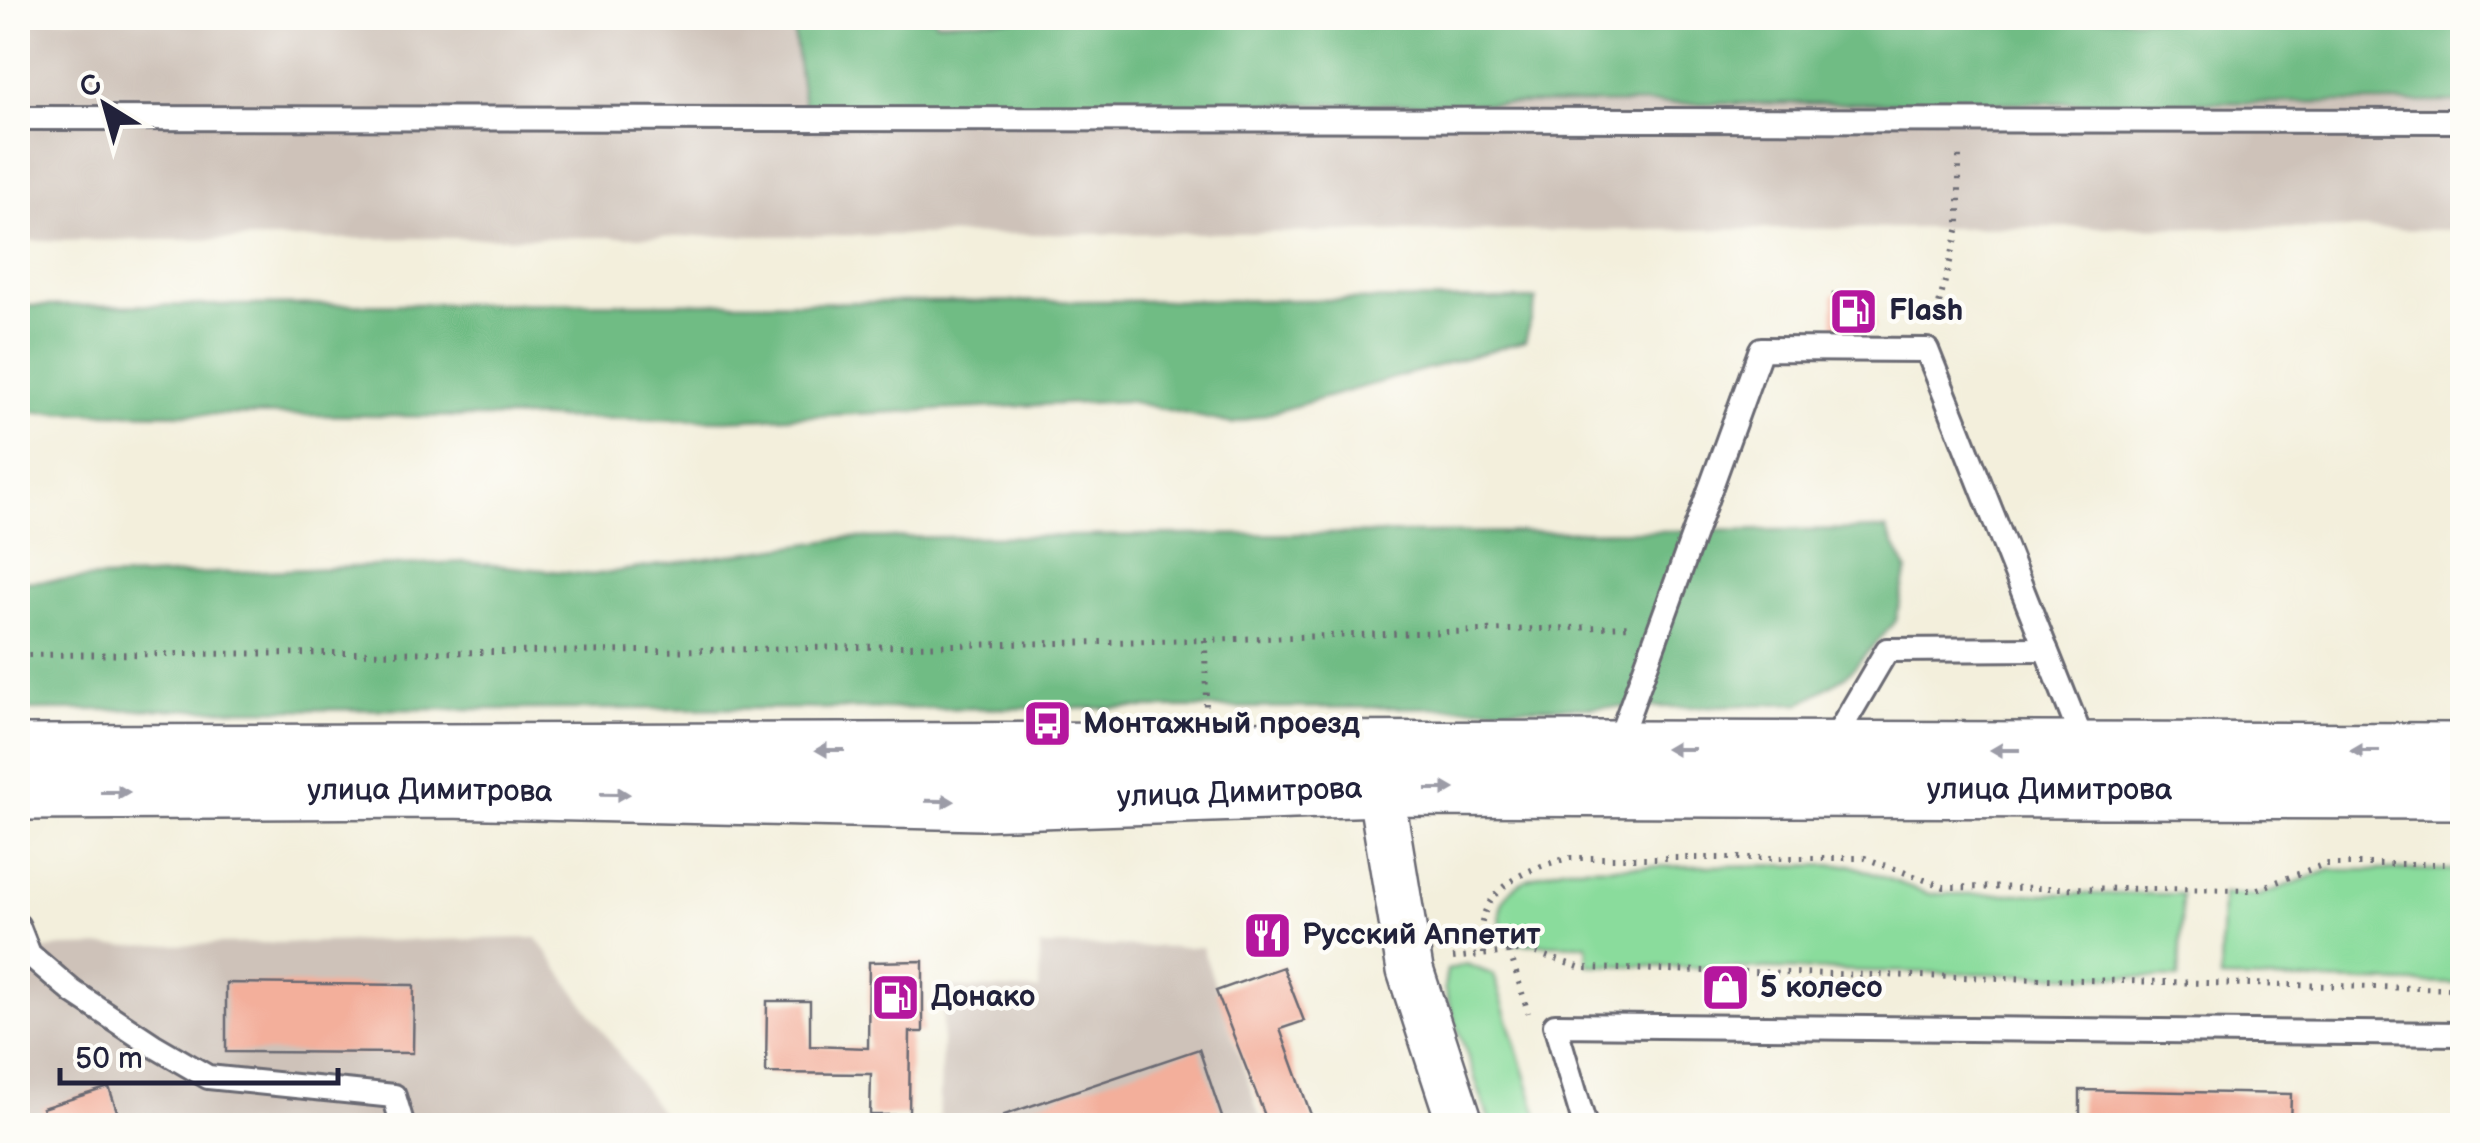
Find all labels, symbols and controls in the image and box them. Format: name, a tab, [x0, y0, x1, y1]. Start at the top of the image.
north arrow	[55, 55, 155, 155]
text: С	[73, 67, 109, 105]
fuel station icon: Flash	[1828, 285, 1880, 337]
place label: Flash	[1889, 293, 1963, 329]
bus stop icon: Монтажный проезд	[1022, 698, 1074, 750]
place label: Монтажный проезд	[1083, 706, 1360, 742]
one-way arrow	[1664, 741, 1696, 757]
one-way arrow	[814, 742, 846, 758]
one-way arrow	[1989, 742, 2021, 758]
one-way arrow	[2349, 743, 2381, 759]
street label: улица Димитрова	[1116, 771, 1363, 815]
street label: улица Димитрова	[307, 772, 553, 810]
street label: улица Димитрова	[1927, 772, 2173, 808]
one-way arrow	[1424, 781, 1456, 797]
one-way arrow	[99, 784, 131, 800]
one-way arrow	[599, 786, 631, 802]
one-way arrow	[924, 794, 956, 810]
restaurant icon: Русский Аппетит	[1241, 909, 1293, 961]
place label: Русский Аппетит	[1302, 917, 1541, 953]
shop icon: 5 колесо	[1699, 962, 1751, 1014]
place label: 5 колесо	[1760, 970, 1883, 1006]
fuel station icon: Донако	[870, 971, 922, 1023]
place label: Донако	[931, 979, 1035, 1015]
scale bar	[60, 1023, 338, 1085]
text: 50 m	[75, 1041, 143, 1077]

